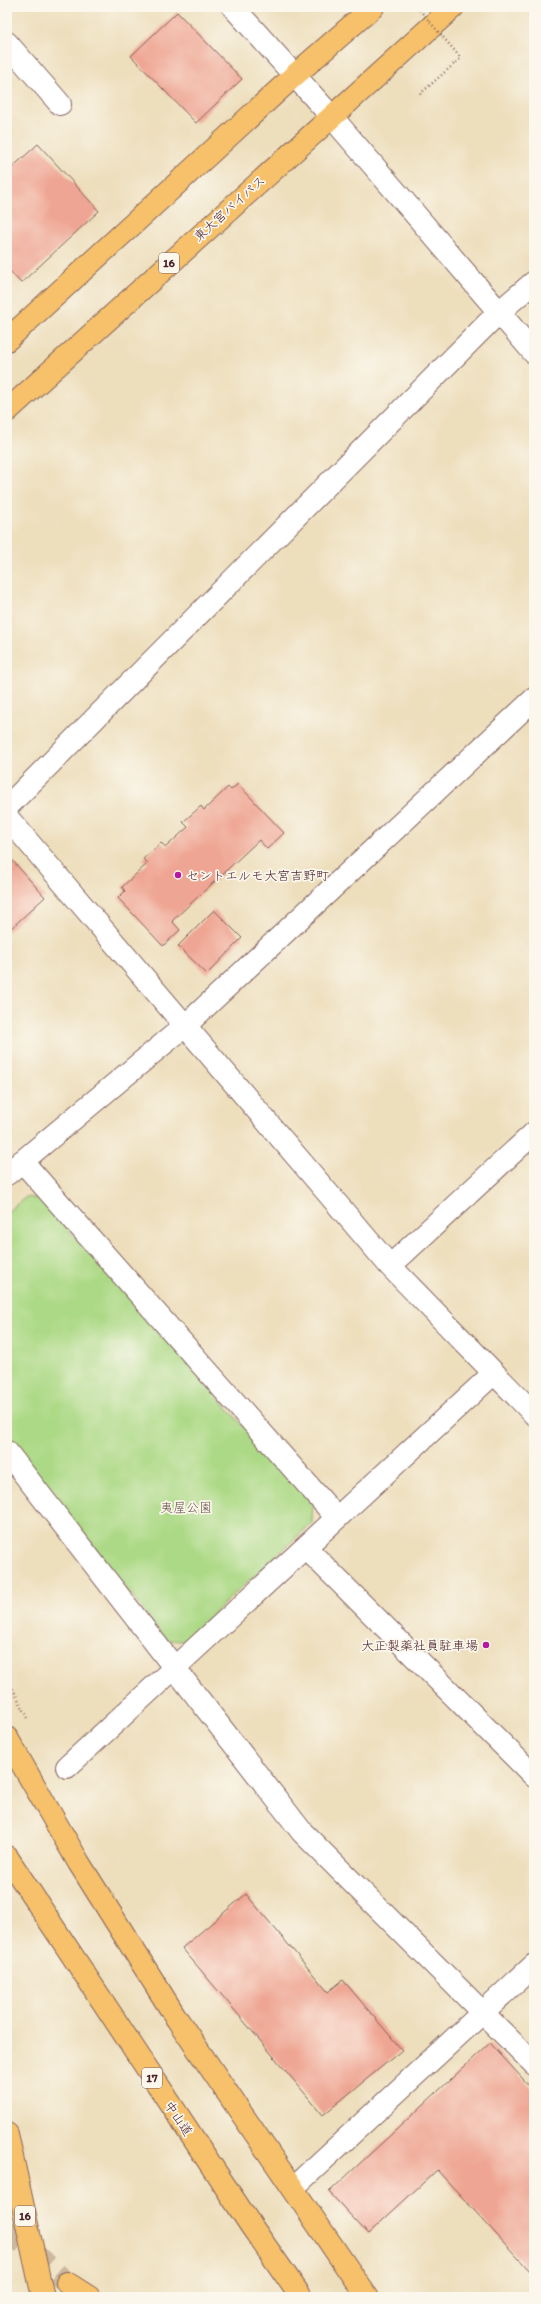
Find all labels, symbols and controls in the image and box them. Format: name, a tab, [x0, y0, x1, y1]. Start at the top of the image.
street label: 東大宮バイパス	[191, 172, 268, 244]
road number: 16	[159, 253, 179, 273]
place label: セントエルモ大宮吉野町	[186, 868, 329, 883]
marker: セントエルモ大宮吉野町	[173, 870, 183, 880]
park label: 夷屋公園	[160, 1500, 212, 1515]
place label: 大正製薬社員駐車場	[361, 1638, 478, 1653]
marker: 大正製薬社員駐車場	[481, 1640, 491, 1650]
road number: 17	[142, 2068, 162, 2088]
street label: 中山道	[161, 2098, 196, 2139]
road number: 16	[15, 2206, 35, 2226]

